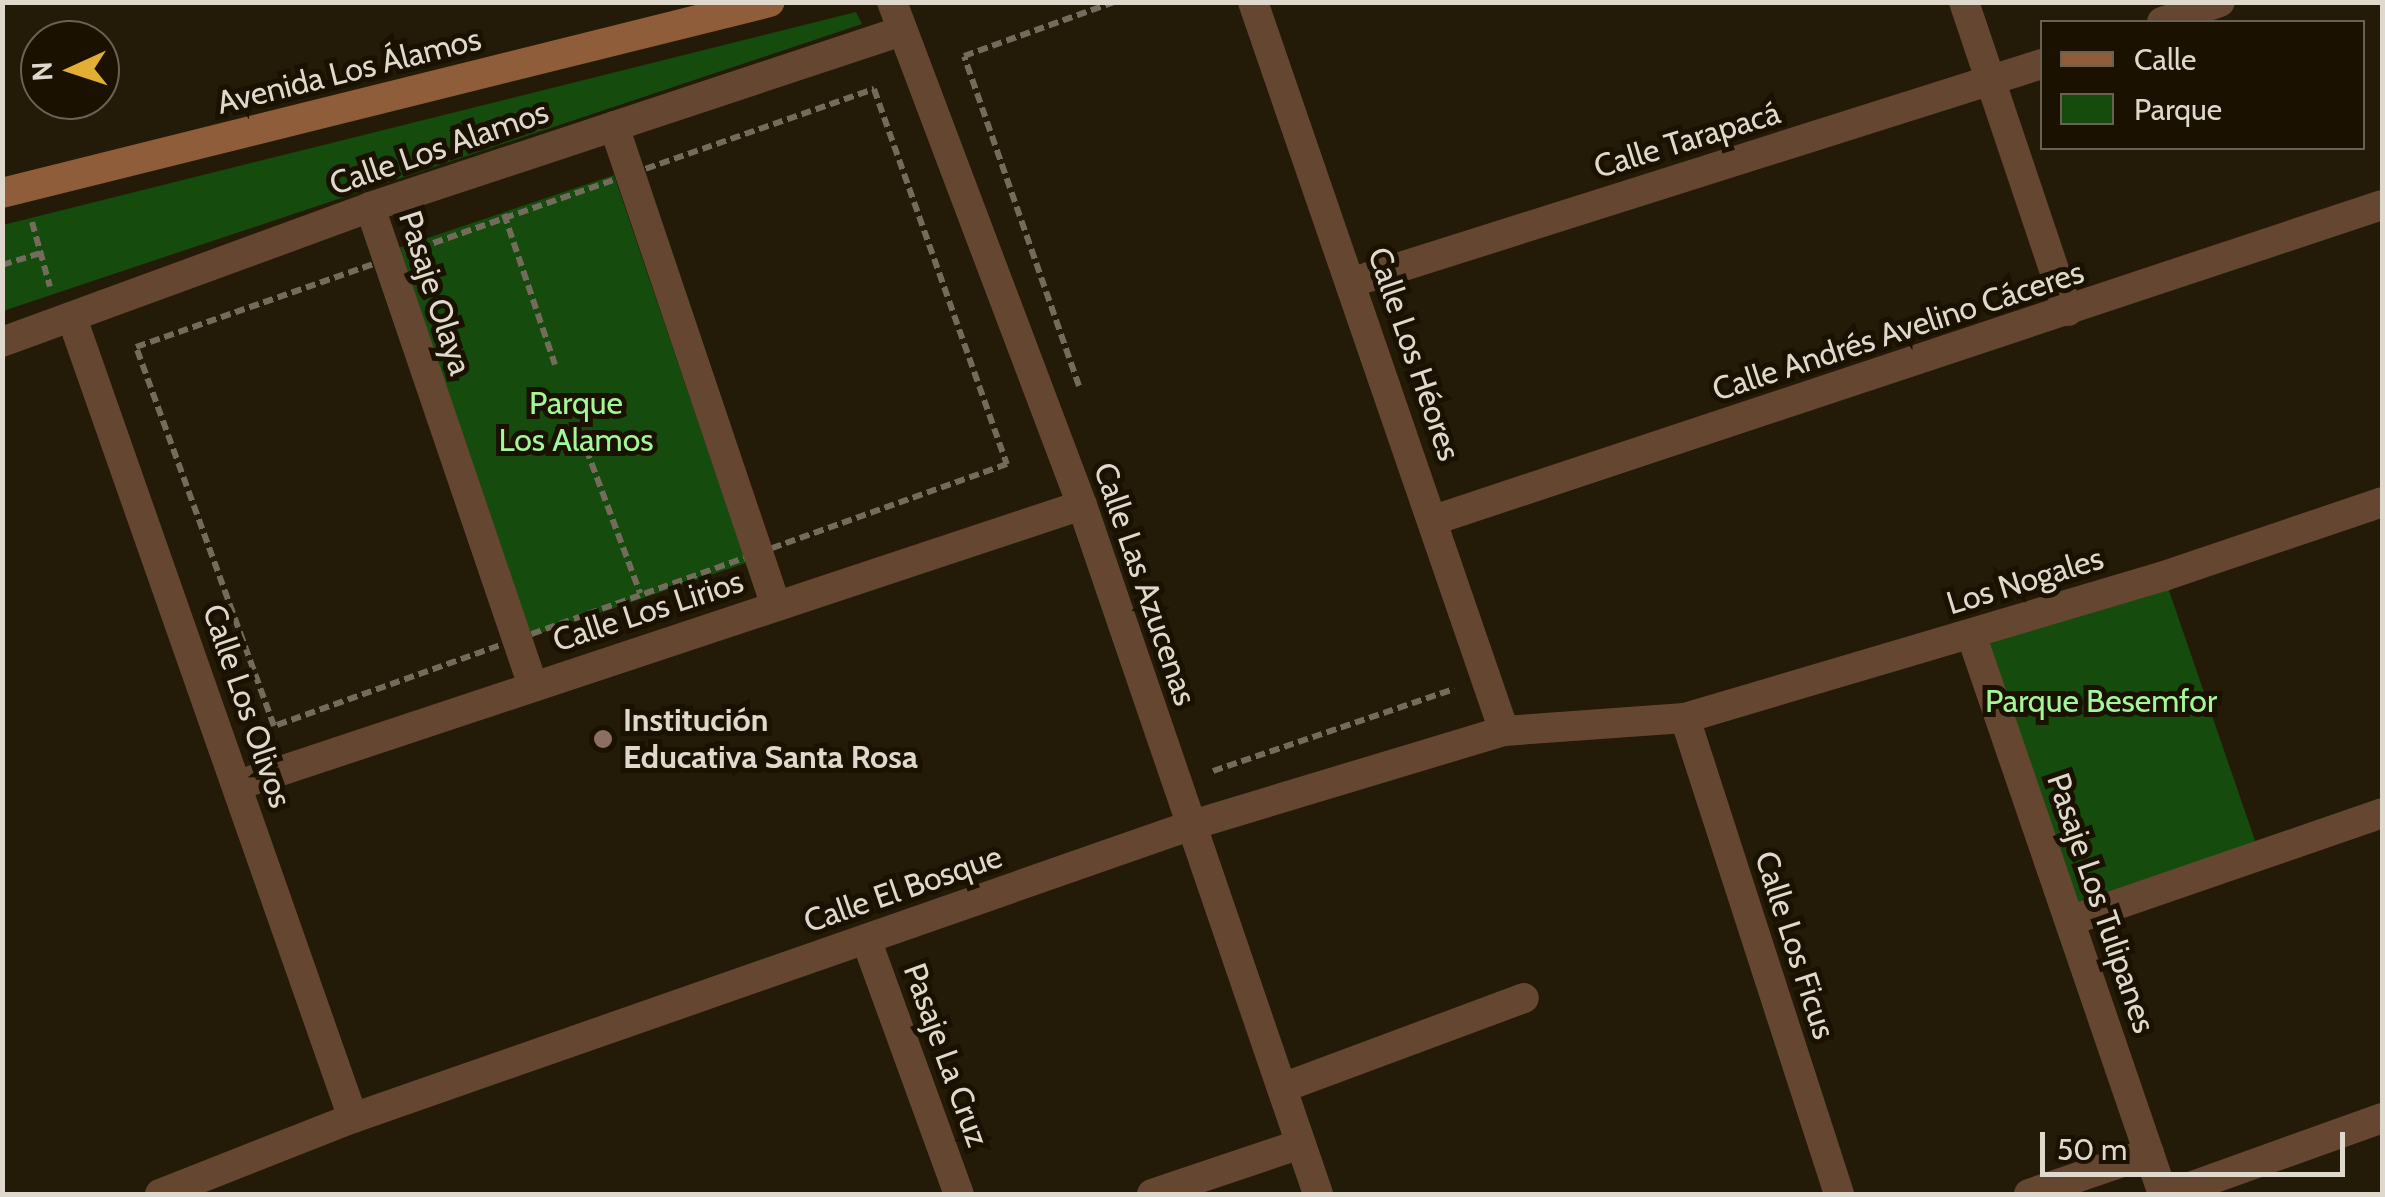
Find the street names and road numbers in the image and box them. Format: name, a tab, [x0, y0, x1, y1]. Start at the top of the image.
street label: Avenida Los Álamos	[213, 20, 485, 122]
street label: Calle Los Alamos	[325, 93, 553, 203]
street label: Calle Tarapacá	[1589, 94, 1785, 186]
street label: Pasaje Olaya	[390, 206, 480, 380]
street label: Calle Los Héores	[1360, 242, 1468, 466]
street label: Calle Andrés Avelino Cáceres	[1708, 253, 2088, 409]
street label: Calle Las Azucenas	[1085, 458, 1205, 710]
street label: Los Nogales	[1942, 539, 2108, 623]
street label: Calle Los Lirios	[548, 562, 748, 660]
street label: Calle Los Olivos	[194, 599, 300, 813]
street label: Pasaje Los Tulipanes	[2039, 768, 2163, 1038]
street label: Calle El Bosque	[799, 837, 1007, 941]
street label: Calle Los Ficus	[1747, 846, 1843, 1044]
street label: Pasaje La Cruz	[895, 958, 997, 1152]

